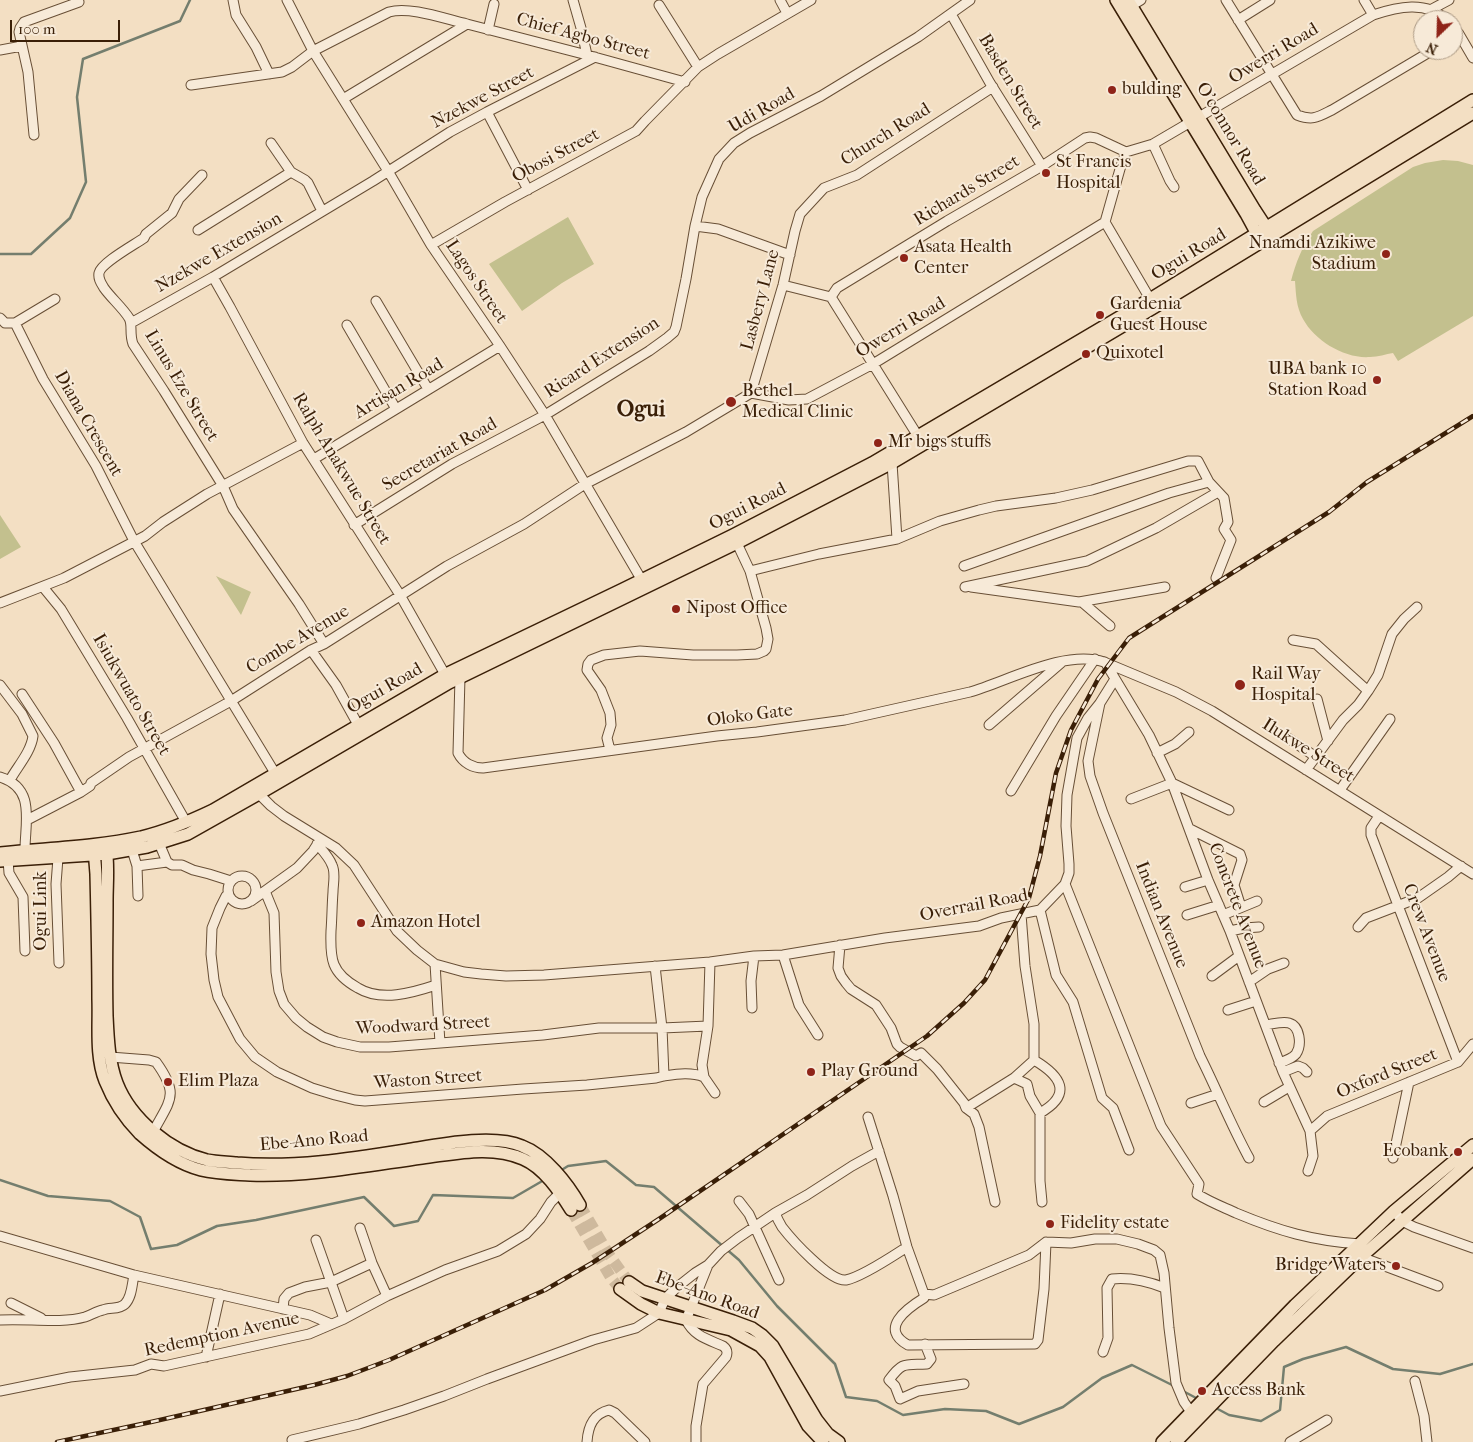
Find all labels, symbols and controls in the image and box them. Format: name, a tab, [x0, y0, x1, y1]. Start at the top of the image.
street label: Chief Agbo Street	[514, 9, 652, 65]
scale bar	[12, 10, 122, 42]
north arrow	[1413, 10, 1463, 60]
street label: Owerri Road	[1225, 19, 1323, 89]
text: 100 m	[18, 20, 56, 38]
street label: Basden Street	[973, 30, 1047, 134]
text: N	[1424, 38, 1440, 58]
street label: Nzekwe Street	[428, 62, 538, 134]
place label: bulding	[1122, 79, 1182, 101]
street label: O'connor Road	[1191, 79, 1269, 189]
street label: Udi Road	[725, 83, 799, 139]
marker: bulding	[1106, 84, 1118, 96]
street label: Church Road	[837, 99, 935, 171]
street label: Obosi Street	[508, 124, 604, 188]
street label: Richards Street	[910, 151, 1024, 231]
place label: St Francis Hospital	[1056, 152, 1131, 194]
marker: St Francis Hospital	[1040, 167, 1052, 179]
street label: Nzekwe Extension	[152, 208, 286, 298]
street label: Ogui Road	[1148, 224, 1230, 286]
place label: Nnamdi Azikiwe Stadium	[1249, 233, 1376, 276]
street label: Lagos Street	[440, 236, 512, 328]
place label: Asata Health Center	[914, 237, 1012, 280]
street label: Lasbery Lane	[737, 247, 785, 353]
marker: Nnamdi Azikiwe Stadium	[1380, 248, 1392, 260]
marker: Asata Health Center	[898, 252, 910, 264]
street label: Owerri Road	[852, 293, 950, 363]
place label: Gardenia Guest House	[1110, 294, 1207, 336]
marker: Gardenia Guest House	[1094, 309, 1106, 321]
street label: Ricard Extension	[540, 313, 664, 403]
street label: Linus Eze Street	[139, 326, 223, 446]
place label: Quixotel	[1096, 343, 1164, 365]
marker: Quixotel	[1080, 348, 1092, 360]
street label: Artisan Road	[350, 354, 448, 424]
place label: UBA bank 10 Station Road	[1268, 359, 1367, 402]
street label: Diana Crescent	[49, 367, 127, 481]
marker: UBA bank 10 Station Road	[1371, 374, 1383, 386]
place label: Bethel Medical Clinic	[742, 381, 853, 424]
street label: Ralph Anakwue Street	[287, 389, 395, 549]
marker: Bethel Medical Clinic	[724, 395, 738, 409]
district label: Ogui	[617, 398, 665, 424]
street label: Secretariat Road	[379, 413, 501, 497]
place label: Mr bigs stuffs	[888, 432, 991, 454]
marker: Mr bigs stuffs	[872, 437, 884, 449]
street label: Ogui Road	[706, 478, 790, 536]
place label: Nipost Office	[686, 598, 787, 620]
street label: Combe Avenue	[243, 601, 353, 679]
marker: Nipost Office	[670, 603, 682, 615]
street label: Isiukwuato Street	[87, 630, 175, 760]
street label: Ogui Road	[343, 659, 427, 719]
place label: Rail Way Hospital	[1251, 664, 1321, 706]
marker: Rail Way Hospital	[1233, 678, 1247, 692]
street label: Oloko Gate	[706, 700, 794, 732]
street label: Ilukwe Street	[1258, 714, 1358, 788]
street label: Concrete Avenue	[1203, 840, 1271, 972]
street label: Indian Avenue	[1130, 858, 1192, 972]
street label: Ogui Link	[31, 871, 53, 951]
street label: Crew Avenue	[1397, 881, 1455, 985]
street label: Overrail Road	[918, 885, 1030, 927]
place label: Amazon Hotel	[371, 912, 481, 934]
marker: Amazon Hotel	[355, 917, 367, 929]
street label: Woodward Street	[355, 1012, 491, 1040]
street label: Oxford Street	[1333, 1044, 1441, 1104]
place label: Play Ground	[821, 1061, 918, 1083]
street label: Waston Street	[373, 1065, 483, 1095]
marker: Play Ground	[805, 1066, 817, 1078]
place label: Elim Plaza	[178, 1071, 259, 1093]
marker: Elim Plaza	[162, 1076, 174, 1088]
street label: Ebe-Ano Road	[259, 1125, 369, 1157]
place label: Ecobank	[1383, 1141, 1448, 1163]
marker: Ecobank	[1452, 1146, 1464, 1158]
place label: Fidelity estate	[1060, 1213, 1169, 1235]
marker: Fidelity estate	[1044, 1218, 1056, 1230]
place label: Bridge Waters	[1275, 1255, 1386, 1277]
marker: Bridge Waters	[1390, 1260, 1402, 1272]
street label: Ebe-Ano Road	[652, 1267, 762, 1325]
street label: Redemption Avenue	[142, 1308, 302, 1362]
place label: Access Bank	[1212, 1380, 1305, 1402]
marker: Access Bank	[1196, 1385, 1208, 1397]

